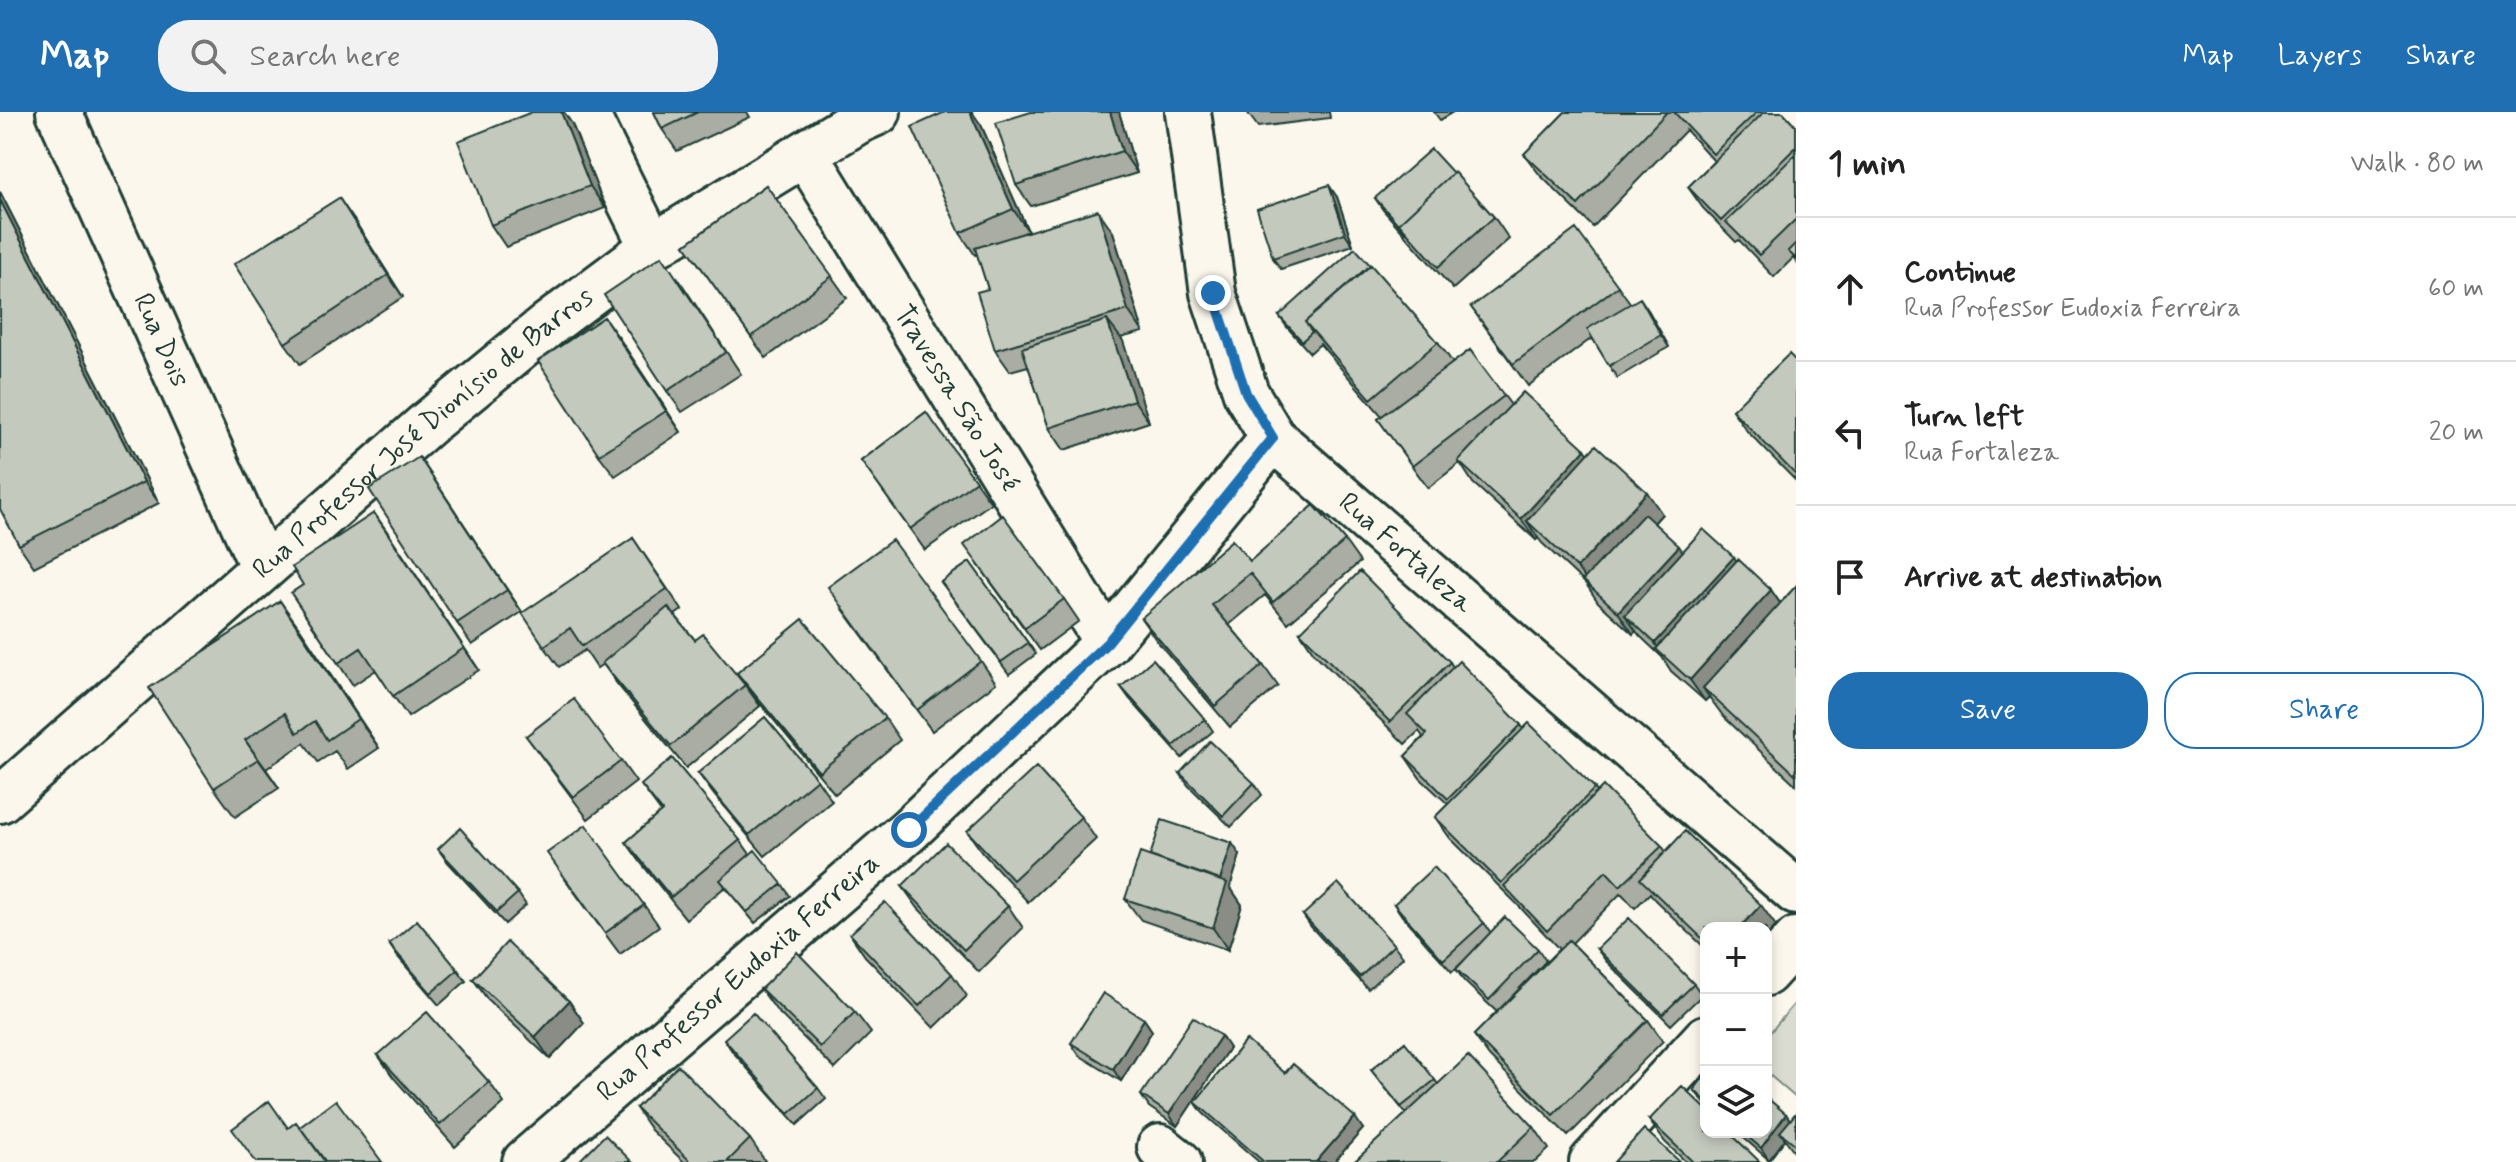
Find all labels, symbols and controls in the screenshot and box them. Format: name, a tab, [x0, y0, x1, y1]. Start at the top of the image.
search box	[158, 20, 718, 92]
text: Map	[40, 32, 110, 81]
icon: search	[186, 34, 230, 78]
text: Search here	[250, 37, 401, 76]
text: Map	[2183, 38, 2234, 75]
text: Layers	[2278, 38, 2362, 75]
text: Share	[2406, 38, 2476, 75]
text: 1 min	[1828, 142, 1906, 187]
text: Walk · 80 m	[2351, 147, 2484, 181]
text: Continue	[1904, 253, 2016, 292]
icon: ahead	[1828, 267, 1872, 311]
text: 60 m	[2428, 272, 2484, 306]
route end	[1195, 275, 1231, 311]
street label: Rua Professor José Dionísio de Barros	[245, 279, 601, 588]
street label: Rua Dois	[124, 287, 198, 393]
text: Rua Professor Eudoxia Ferreira	[1904, 292, 2241, 326]
street label: Travessa São José	[884, 298, 1028, 499]
text: Turn left	[1904, 397, 2024, 436]
icon: left	[1828, 411, 1872, 455]
text: 20 m	[2429, 416, 2484, 450]
text: Rua Fortaleza	[1904, 436, 2059, 470]
street label: Rua Fortaleza	[1330, 484, 1481, 622]
icon: arrive	[1828, 555, 1872, 599]
text: Arrive at destination	[1904, 558, 2162, 597]
button: Save	[1828, 672, 2148, 749]
button: Share	[2164, 672, 2484, 749]
route start	[891, 812, 927, 848]
street label: Rua Professor Eudoxia Ferreira	[589, 845, 888, 1110]
map controls	[1700, 922, 1772, 1138]
button: +	[1700, 922, 1772, 994]
button: −	[1700, 994, 1772, 1066]
button: layers	[1700, 1066, 1772, 1138]

